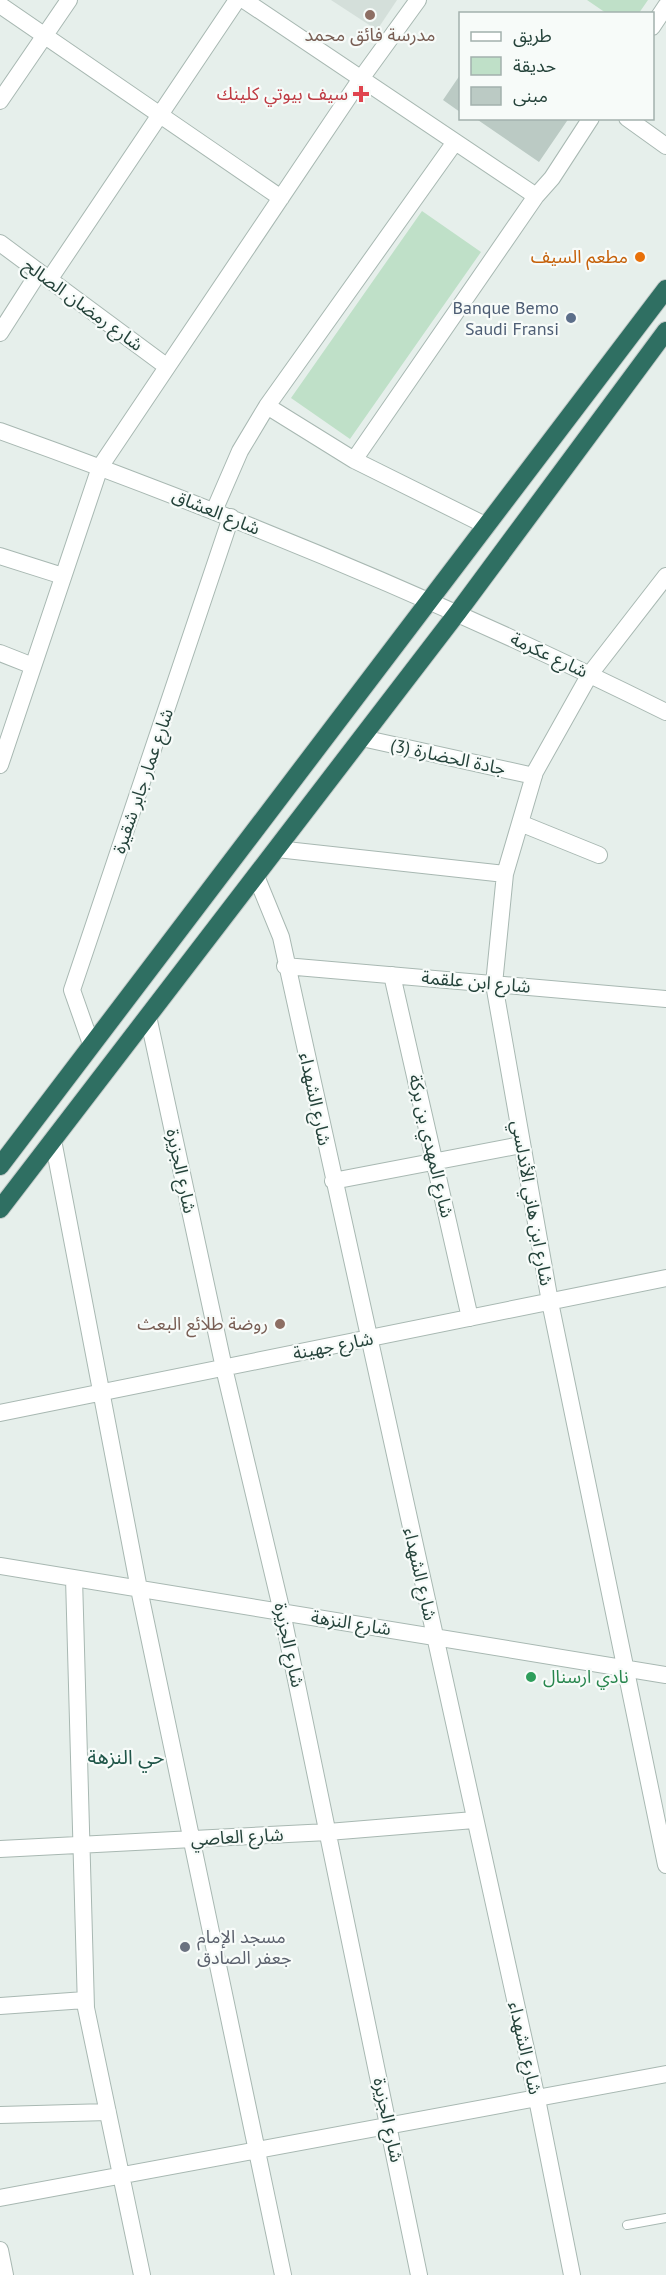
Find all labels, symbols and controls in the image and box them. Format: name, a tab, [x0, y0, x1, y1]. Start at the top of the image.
marker: مدرسة فائق محمد	[363, 8, 377, 22]
legend	[459, 12, 654, 120]
place label: مدرسة فائق محمد	[304, 23, 436, 46]
text: طريق	[513, 24, 552, 47]
text: حديقة	[513, 54, 556, 77]
place label: سيف بيوتي كلينك	[217, 82, 348, 107]
text: مبنى	[513, 84, 548, 107]
marker: سيف بيوتي كلينك	[352, 85, 370, 103]
place label: مطعم السيف	[531, 245, 628, 270]
marker: مطعم السيف	[633, 250, 647, 264]
street label: شارع رمضان الصالح	[17, 253, 148, 358]
place label: Banque Bemo Saudi Fransi	[452, 296, 559, 340]
marker: Banque Bemo Saudi Fransi	[564, 311, 578, 325]
street label: شارع العشاق	[168, 484, 263, 542]
street label: شارع عكرمة	[506, 627, 592, 685]
street label: شارع عمار جابر شقيرة	[107, 705, 181, 857]
street label: جادة الحضارة (3)	[388, 733, 508, 780]
street label: شارع ابن علقمة	[420, 965, 532, 1001]
street label: شارع الشهداء	[291, 1050, 337, 1148]
street label: شارع المهدي بن بركة	[401, 1072, 459, 1221]
street label: شارع ابن هاني الأندلسي	[504, 1118, 558, 1288]
street label: شارع الجزيرة	[158, 1126, 202, 1216]
place label: روضة طلائع البعث	[137, 1312, 268, 1338]
marker: روضة طلائع البعث	[273, 1317, 287, 1331]
street label: شارع جهينة	[291, 1326, 376, 1367]
street label: شارع الشهداء	[396, 1525, 442, 1623]
street label: شارع الجزيرة	[266, 1600, 310, 1690]
street label: شارع النزهة	[309, 1605, 393, 1643]
place label: نادي ارسنال	[543, 1665, 629, 1690]
marker: نادي ارسنال	[524, 1670, 538, 1684]
district label: حي النزهة	[88, 1744, 164, 1773]
street label: شارع العاصي	[190, 1823, 284, 1853]
place label: مسجد الإمام جعفر الصادق	[197, 1925, 292, 1969]
marker: مسجد الإمام جعفر الصادق	[178, 1940, 192, 1954]
street label: شارع الشهداء	[501, 1999, 547, 2097]
street label: شارع الجزيرة	[365, 2075, 409, 2165]

